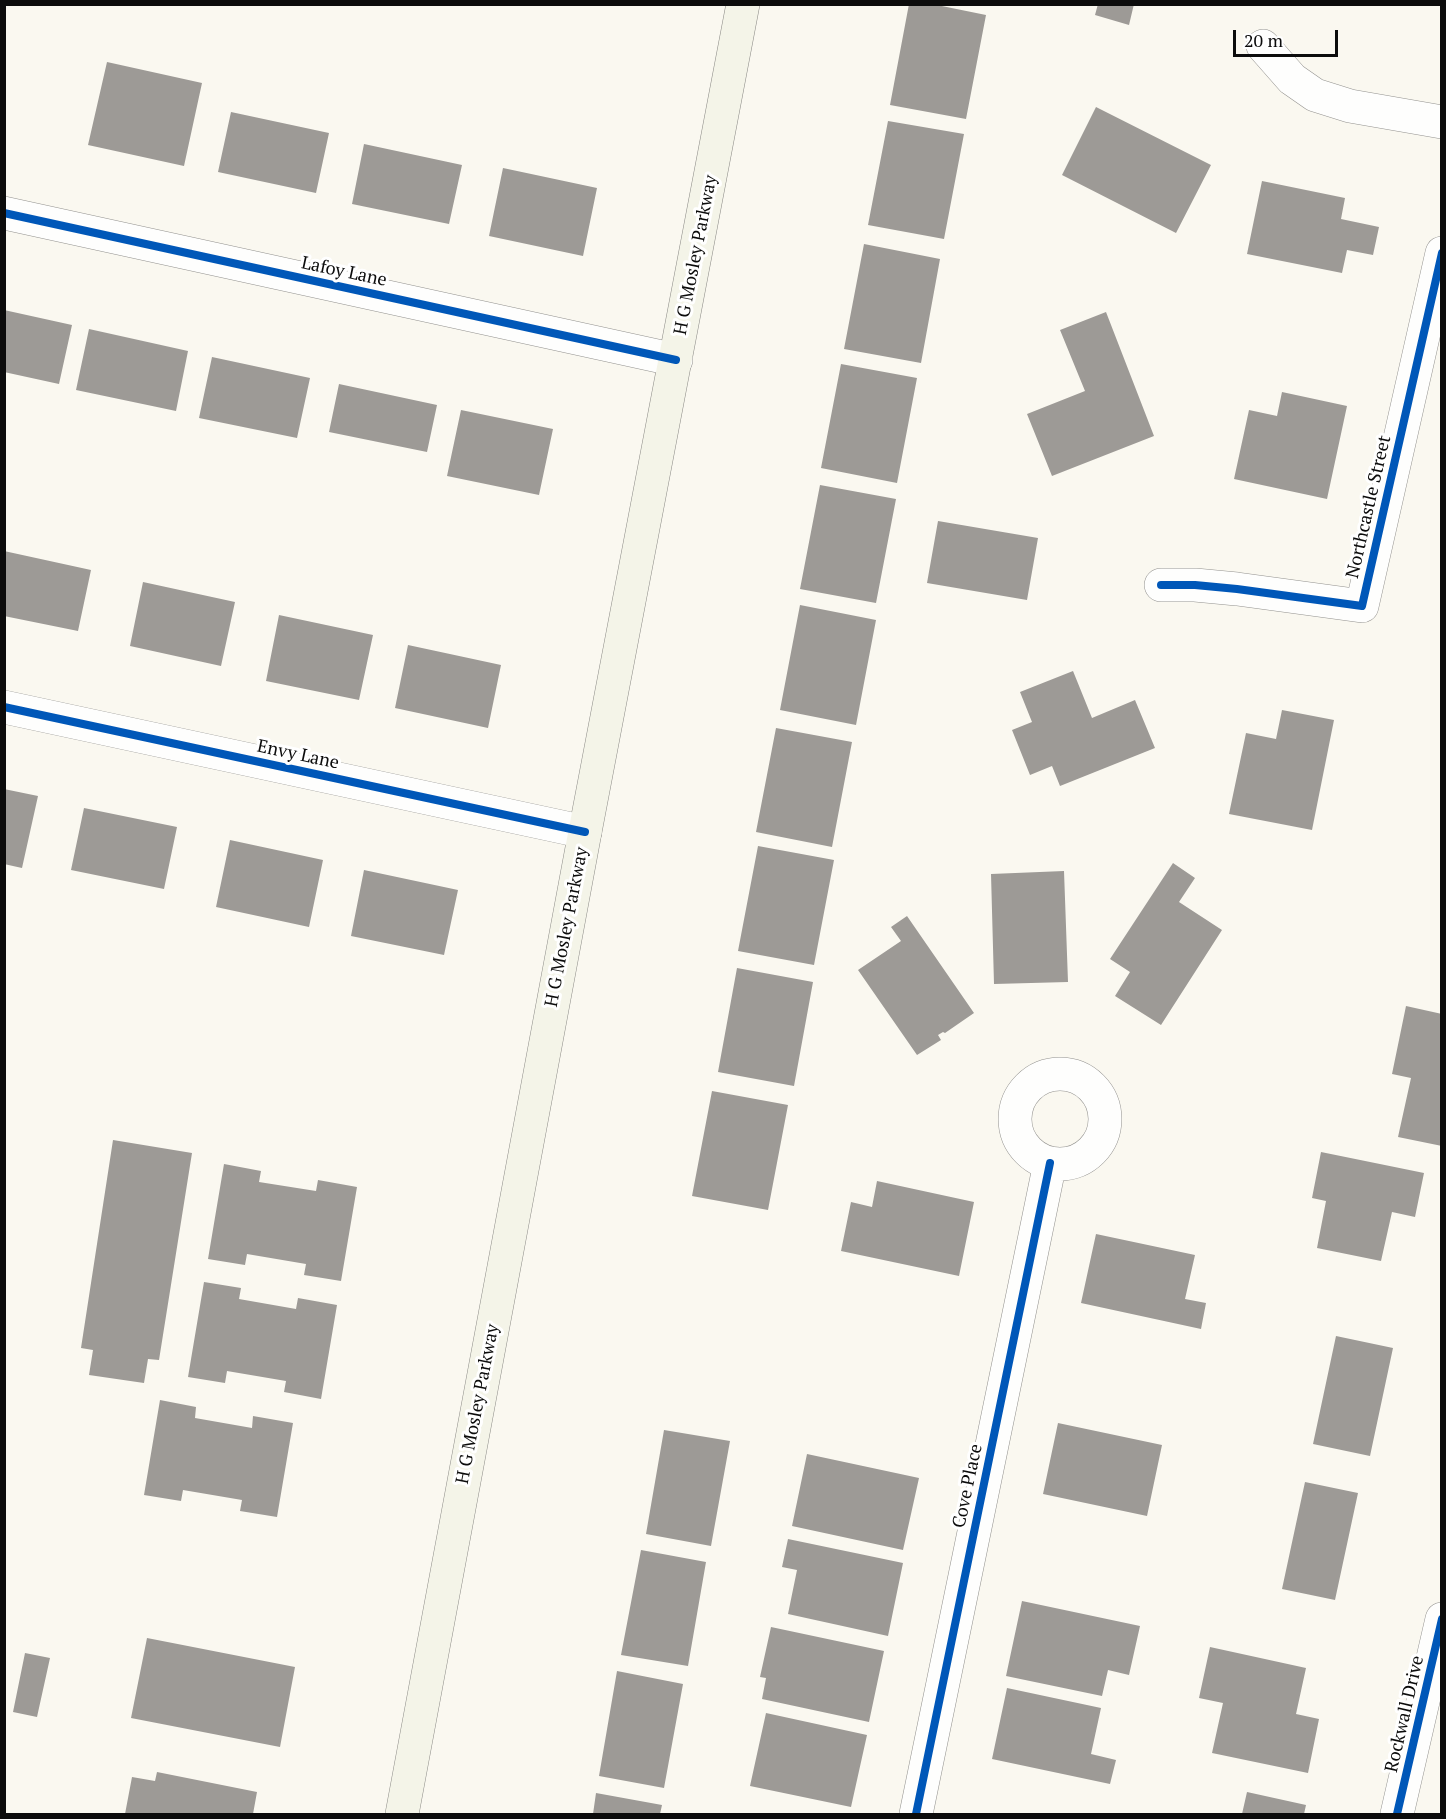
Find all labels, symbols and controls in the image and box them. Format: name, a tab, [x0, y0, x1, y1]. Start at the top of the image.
scale bar	[1236, 18, 1341, 56]
text: 20 m	[1244, 28, 1283, 52]
street label: H G Mosley Parkway	[670, 173, 722, 337]
street label: Lafoy Lane	[299, 252, 389, 292]
street label: Northcastle Street	[1342, 433, 1396, 581]
street label: Envy Lane	[255, 736, 341, 774]
street label: H G Mosley Parkway	[541, 845, 593, 1009]
street label: H G Mosley Parkway	[452, 1322, 504, 1486]
street label: Cove Place	[949, 1442, 987, 1530]
street label: Rockwall Drive	[1381, 1654, 1429, 1774]

